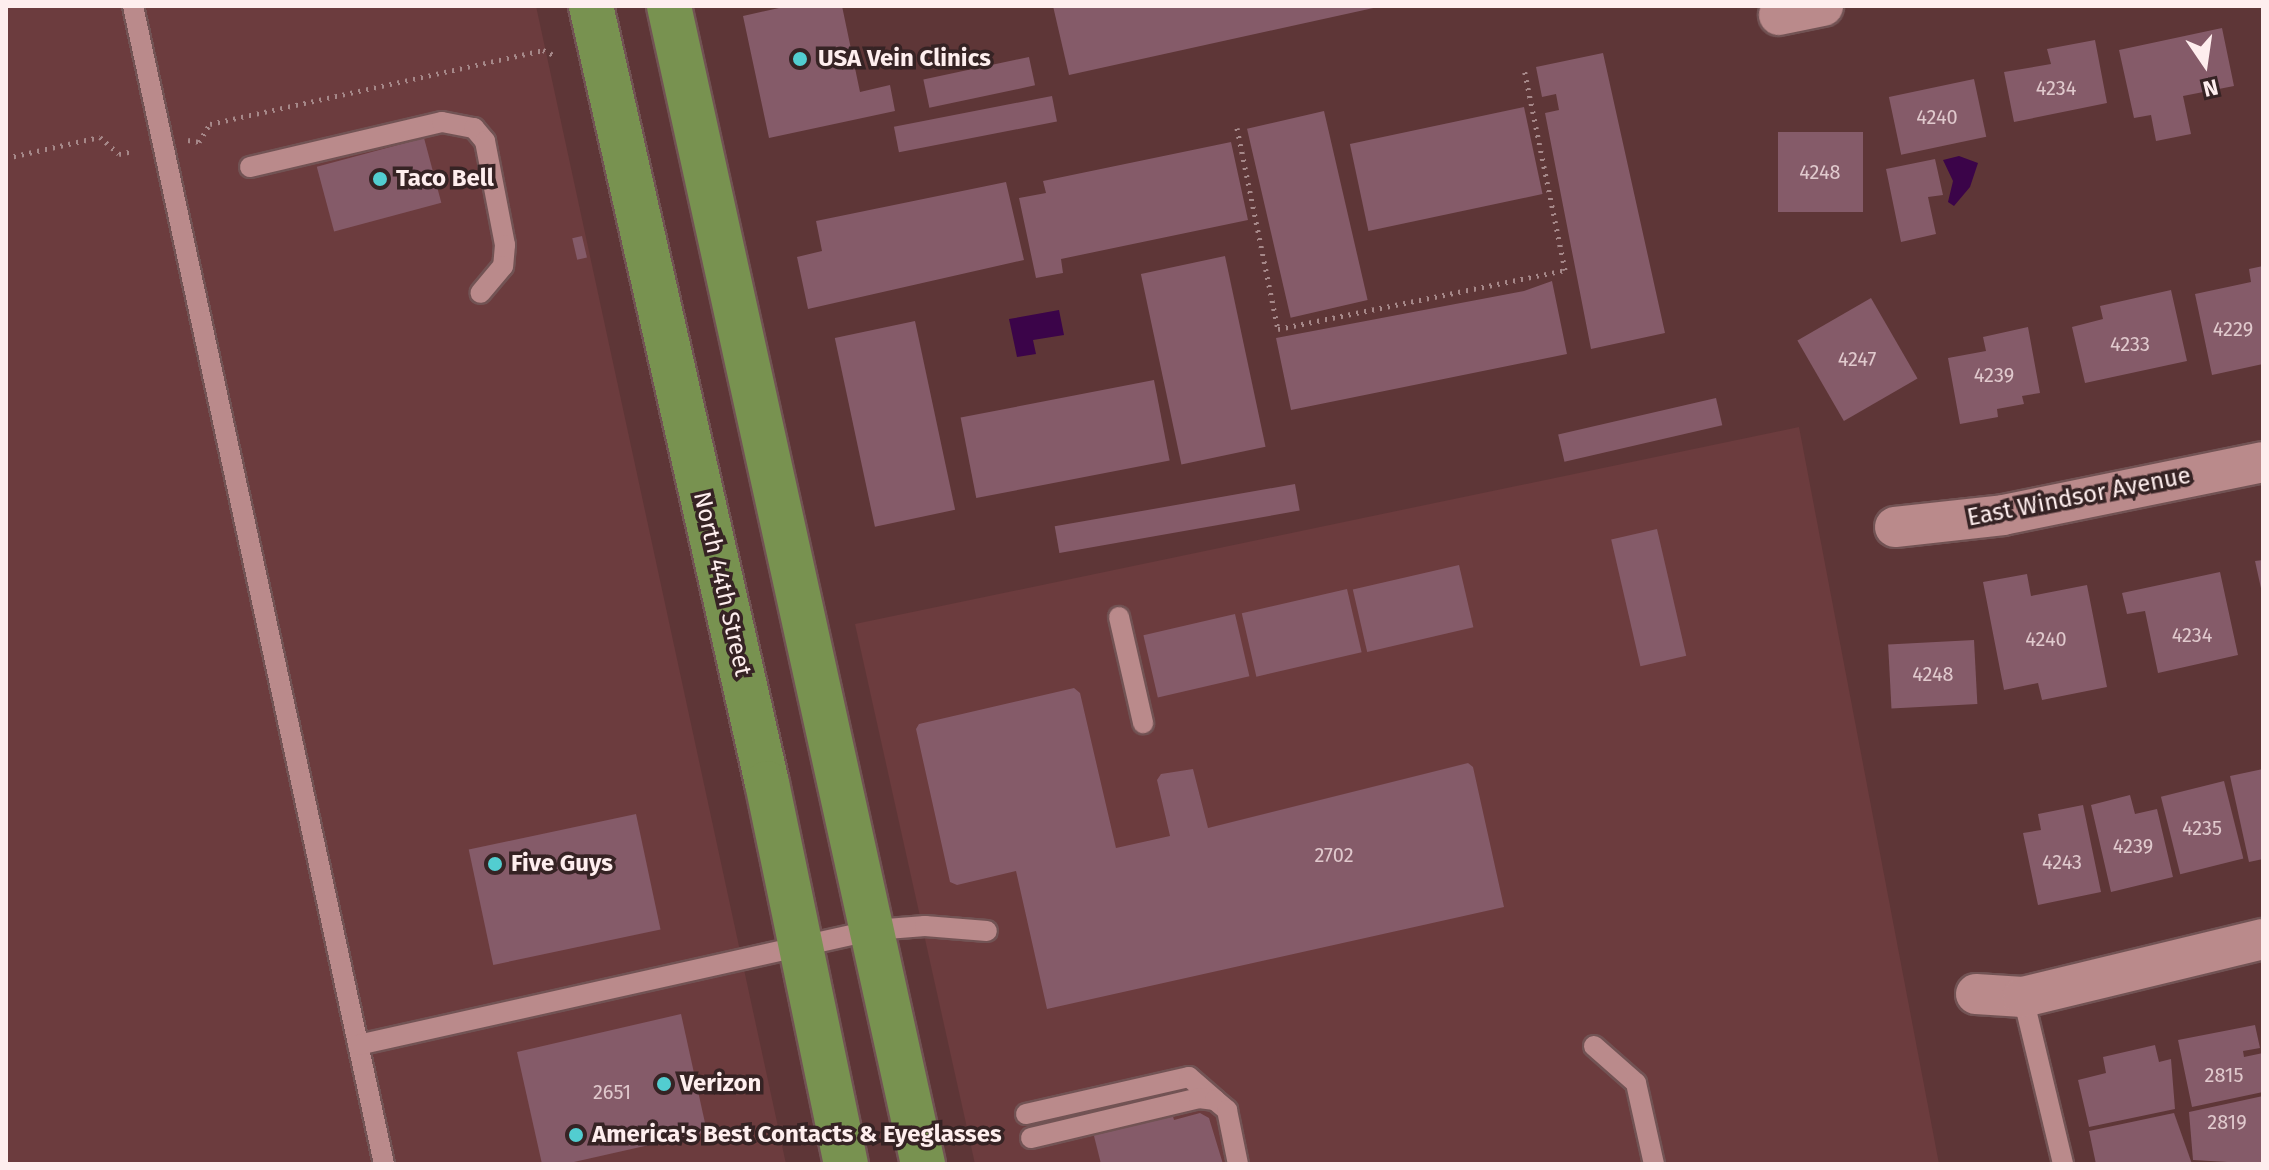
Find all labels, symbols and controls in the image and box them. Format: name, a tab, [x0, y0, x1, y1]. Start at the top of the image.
north arrow	[2165, 24, 2245, 104]
place label: USA Vein Clinics	[818, 45, 991, 73]
marker: USA Vein Clinics	[789, 48, 811, 70]
text: N	[2200, 73, 2221, 103]
house number: 4234	[2036, 76, 2076, 100]
house number: 4240	[1916, 105, 1958, 129]
house number: 4248	[1799, 160, 1841, 184]
place label: Taco Bell	[396, 165, 494, 193]
marker: Taco Bell	[371, 170, 389, 188]
house number: 4229	[2213, 317, 2253, 341]
house number: 4233	[2110, 332, 2150, 356]
house number: 4247	[1838, 347, 1876, 371]
house number: 4239	[1974, 363, 2014, 387]
street label: East Windsor Avenue	[1965, 461, 2193, 533]
street label: North 44th Street	[687, 489, 757, 679]
house number: 4234	[2172, 623, 2212, 647]
house number: 4240	[2025, 627, 2067, 651]
house number: 4248	[1912, 662, 1954, 686]
house number: 4235	[2182, 816, 2222, 840]
house number: 4239	[2113, 834, 2153, 858]
house number: 2702	[1314, 843, 1354, 867]
place label: Five Guys	[511, 850, 613, 878]
house number: 4243	[2042, 850, 2082, 874]
marker: Five Guys	[486, 855, 504, 873]
house number: 2815	[2205, 1063, 2243, 1087]
place label: Verizon	[680, 1070, 761, 1098]
marker: Verizon	[655, 1075, 673, 1093]
house number: 2651	[593, 1080, 631, 1104]
house number: 2819	[2207, 1110, 2247, 1134]
place label: America's Best Contacts & Eyeglasses	[592, 1121, 1002, 1149]
marker: America's Best Contacts & Eyeglasses	[567, 1126, 585, 1144]

